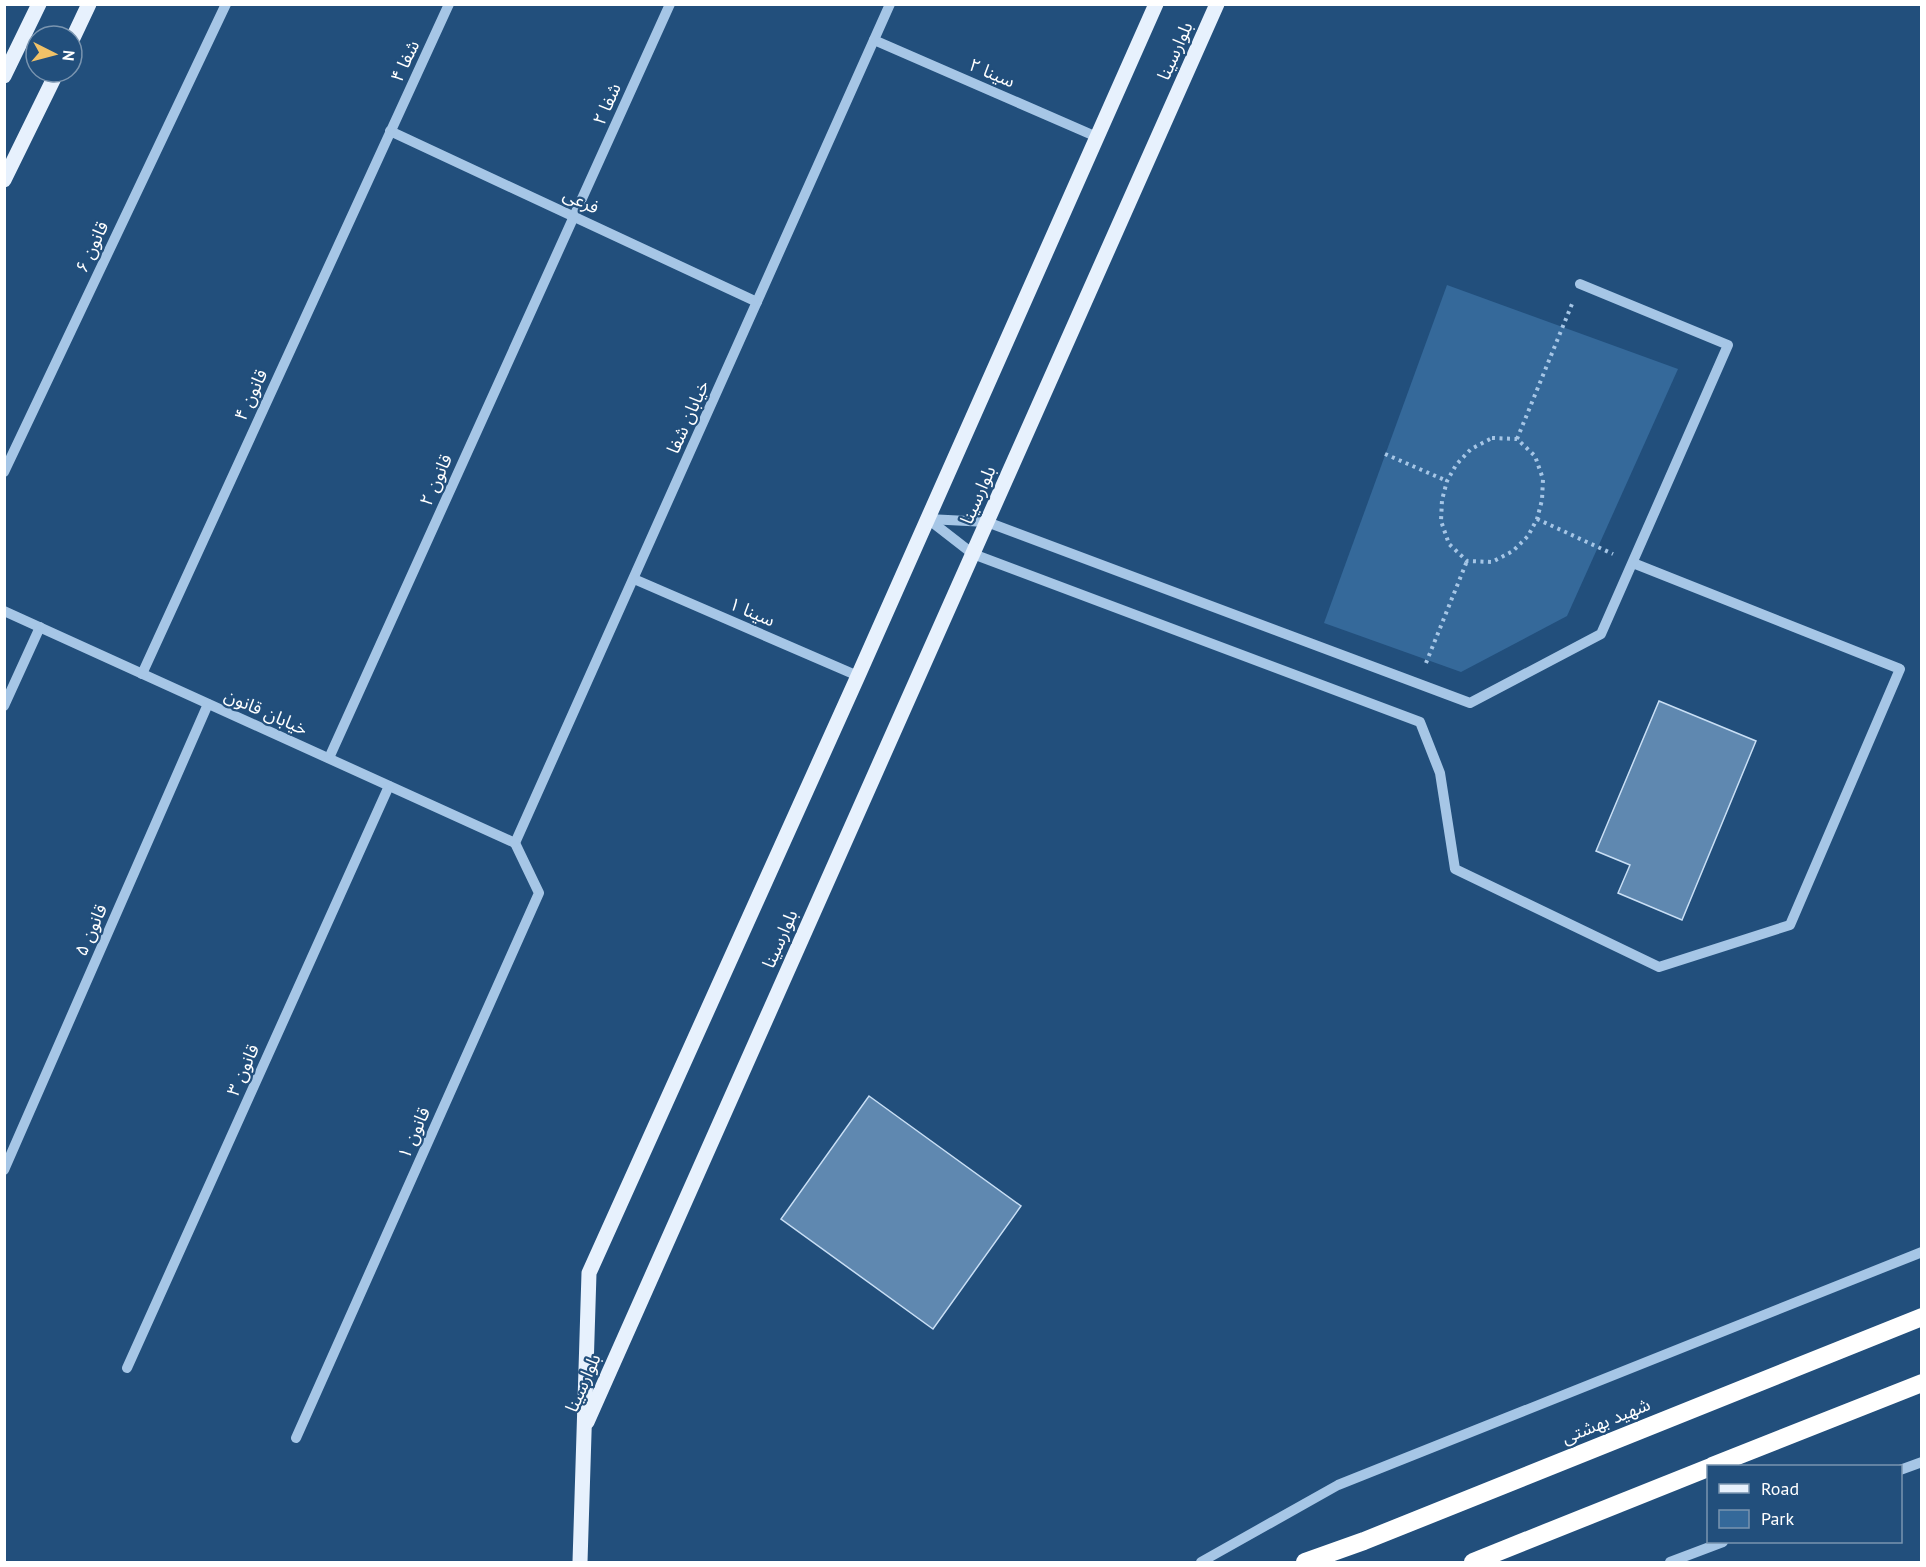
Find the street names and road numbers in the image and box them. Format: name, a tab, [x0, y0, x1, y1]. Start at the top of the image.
street label: بلوارسینا	[1152, 18, 1198, 83]
street label: شفا ۴	[385, 36, 424, 85]
street label: سینا ۲	[966, 53, 1018, 92]
street label: شفا ۲	[587, 79, 626, 128]
street label: فرعی	[560, 182, 603, 219]
street label: قانون ۶	[70, 217, 113, 276]
street label: قانون ۴	[229, 365, 272, 424]
street label: خیابان شفا	[661, 376, 714, 457]
street label: قانون ۲	[414, 450, 457, 509]
street label: بلوارسینا	[955, 462, 1001, 527]
street label: سینا ۱	[726, 592, 778, 631]
street label: خیابان قانون	[221, 683, 311, 740]
street label: قانون ۵	[69, 900, 112, 959]
street label: بلوارسینا	[757, 906, 803, 971]
street label: قانون ۳	[221, 1040, 264, 1099]
street label: قانون ۱	[392, 1103, 435, 1162]
street label: بلوارسینا	[560, 1350, 606, 1415]
street label: شهید بهشتی	[1558, 1392, 1654, 1449]

